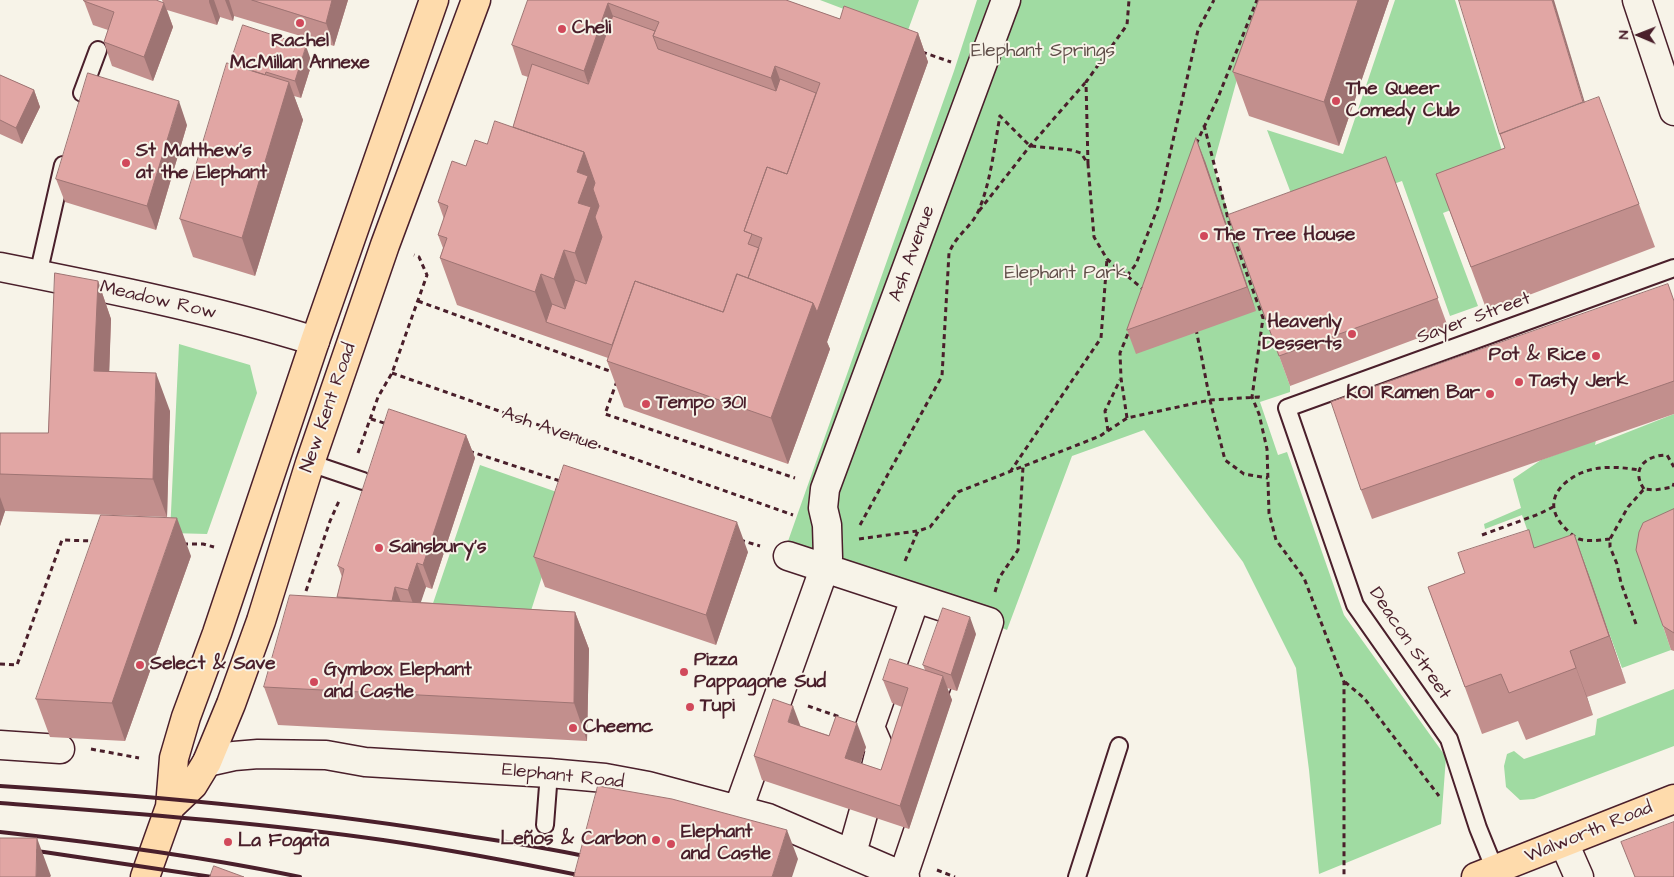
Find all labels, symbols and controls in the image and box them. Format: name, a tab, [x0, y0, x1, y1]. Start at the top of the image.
north arrow	[1614, 10, 1664, 60]
marker: Rachel McMillan Annexe	[294, 17, 306, 29]
place label: Cheli	[572, 18, 611, 40]
marker: Cheli	[556, 23, 568, 35]
text: N	[1614, 30, 1634, 39]
place label: Rachel McMillan Annexe	[230, 31, 370, 75]
park label: Elephant Springs	[971, 41, 1115, 63]
place label: The Queer Comedy Club	[1346, 79, 1460, 123]
marker: The Queer Comedy Club	[1330, 95, 1342, 107]
place label: St Matthew's at the Elephant	[136, 141, 267, 185]
marker: St Matthew's at the Elephant	[120, 157, 132, 169]
street label: Ash Avenue	[885, 203, 941, 305]
place label: The Tree House	[1214, 225, 1355, 247]
marker: The Tree House	[1198, 230, 1210, 242]
park label: Elephant Park	[1005, 263, 1127, 285]
street label: Meadow Row	[98, 277, 218, 325]
street label: Sayer Street	[1414, 288, 1534, 350]
place label: Heavenly Desserts	[1262, 312, 1342, 356]
marker: Heavenly Desserts	[1346, 328, 1358, 340]
street label: New Kent Road	[296, 340, 362, 476]
place label: Pot & Rice	[1489, 345, 1586, 367]
marker: Pot & Rice	[1590, 350, 1602, 362]
place label: Tasty Jerk	[1529, 371, 1628, 393]
marker: Tasty Jerk	[1513, 376, 1525, 388]
place label: KOI Ramen Bar	[1346, 383, 1480, 405]
marker: KOI Ramen Bar	[1484, 388, 1496, 400]
place label: Tempo 301	[656, 393, 746, 415]
marker: Tempo 301	[640, 398, 652, 410]
street label: Ash Avenue	[499, 403, 601, 457]
place label: Sainsbury's	[389, 537, 487, 559]
marker: Sainsbury's	[373, 542, 385, 554]
street label: Deacon Street	[1363, 583, 1455, 705]
place label: Pizza Pappagone Sud	[694, 650, 826, 694]
place label: Select & Save	[150, 654, 275, 676]
marker: Select & Save	[134, 659, 146, 671]
place label: Gymbox Elephant and Castle	[324, 660, 472, 704]
marker: Pizza Pappagone Sud	[678, 666, 690, 678]
marker: Gymbox Elephant and Castle	[308, 676, 320, 688]
place label: Tupi	[700, 696, 735, 718]
marker: Tupi	[684, 701, 696, 713]
place label: Cheemc	[583, 717, 653, 739]
marker: Cheemc	[567, 722, 579, 734]
street label: Elephant Road	[501, 759, 625, 795]
street label: Walworth Road	[1522, 797, 1656, 869]
place label: Elephant and Castle	[681, 822, 771, 866]
place label: Leños & Carbon	[500, 829, 646, 851]
place label: La Fogata	[238, 831, 329, 853]
marker: Leños & Carbon	[650, 834, 662, 846]
marker: La Fogata	[222, 836, 234, 848]
marker: Elephant and Castle	[665, 838, 677, 850]

